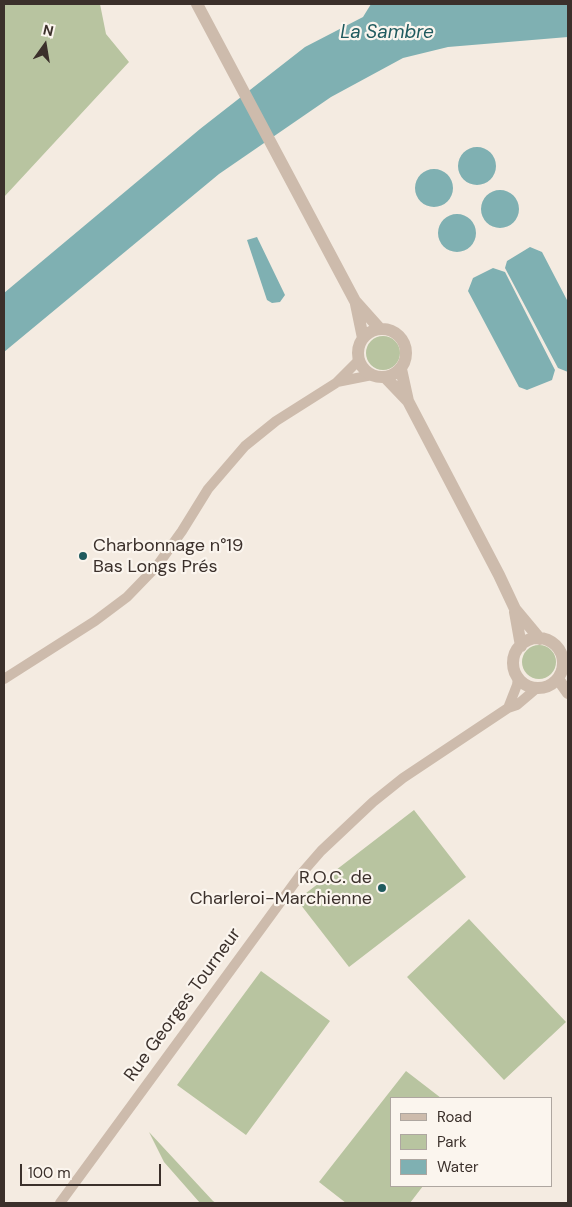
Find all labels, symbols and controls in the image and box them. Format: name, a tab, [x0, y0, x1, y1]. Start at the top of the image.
north arrow	[20, 20, 70, 70]
text: N	[41, 20, 55, 40]
water label: La Sambre	[340, 22, 434, 44]
place label: Charbonnage n°19 Bas Longs Prés	[93, 535, 243, 578]
marker: Charbonnage n°19 Bas Longs Prés	[77, 550, 89, 562]
place label: R.O.C. de Charleroi-Marchienne	[190, 867, 372, 910]
marker: R.O.C. de Charleroi-Marchienne	[376, 882, 388, 894]
street label: Rue Georges Tourneur	[120, 924, 246, 1086]
legend	[390, 1097, 552, 1187]
text: Road	[437, 1107, 472, 1127]
text: Park	[437, 1132, 467, 1152]
scale bar	[22, 1154, 164, 1186]
text: Water	[437, 1157, 478, 1177]
text: 100 m	[28, 1163, 71, 1183]

